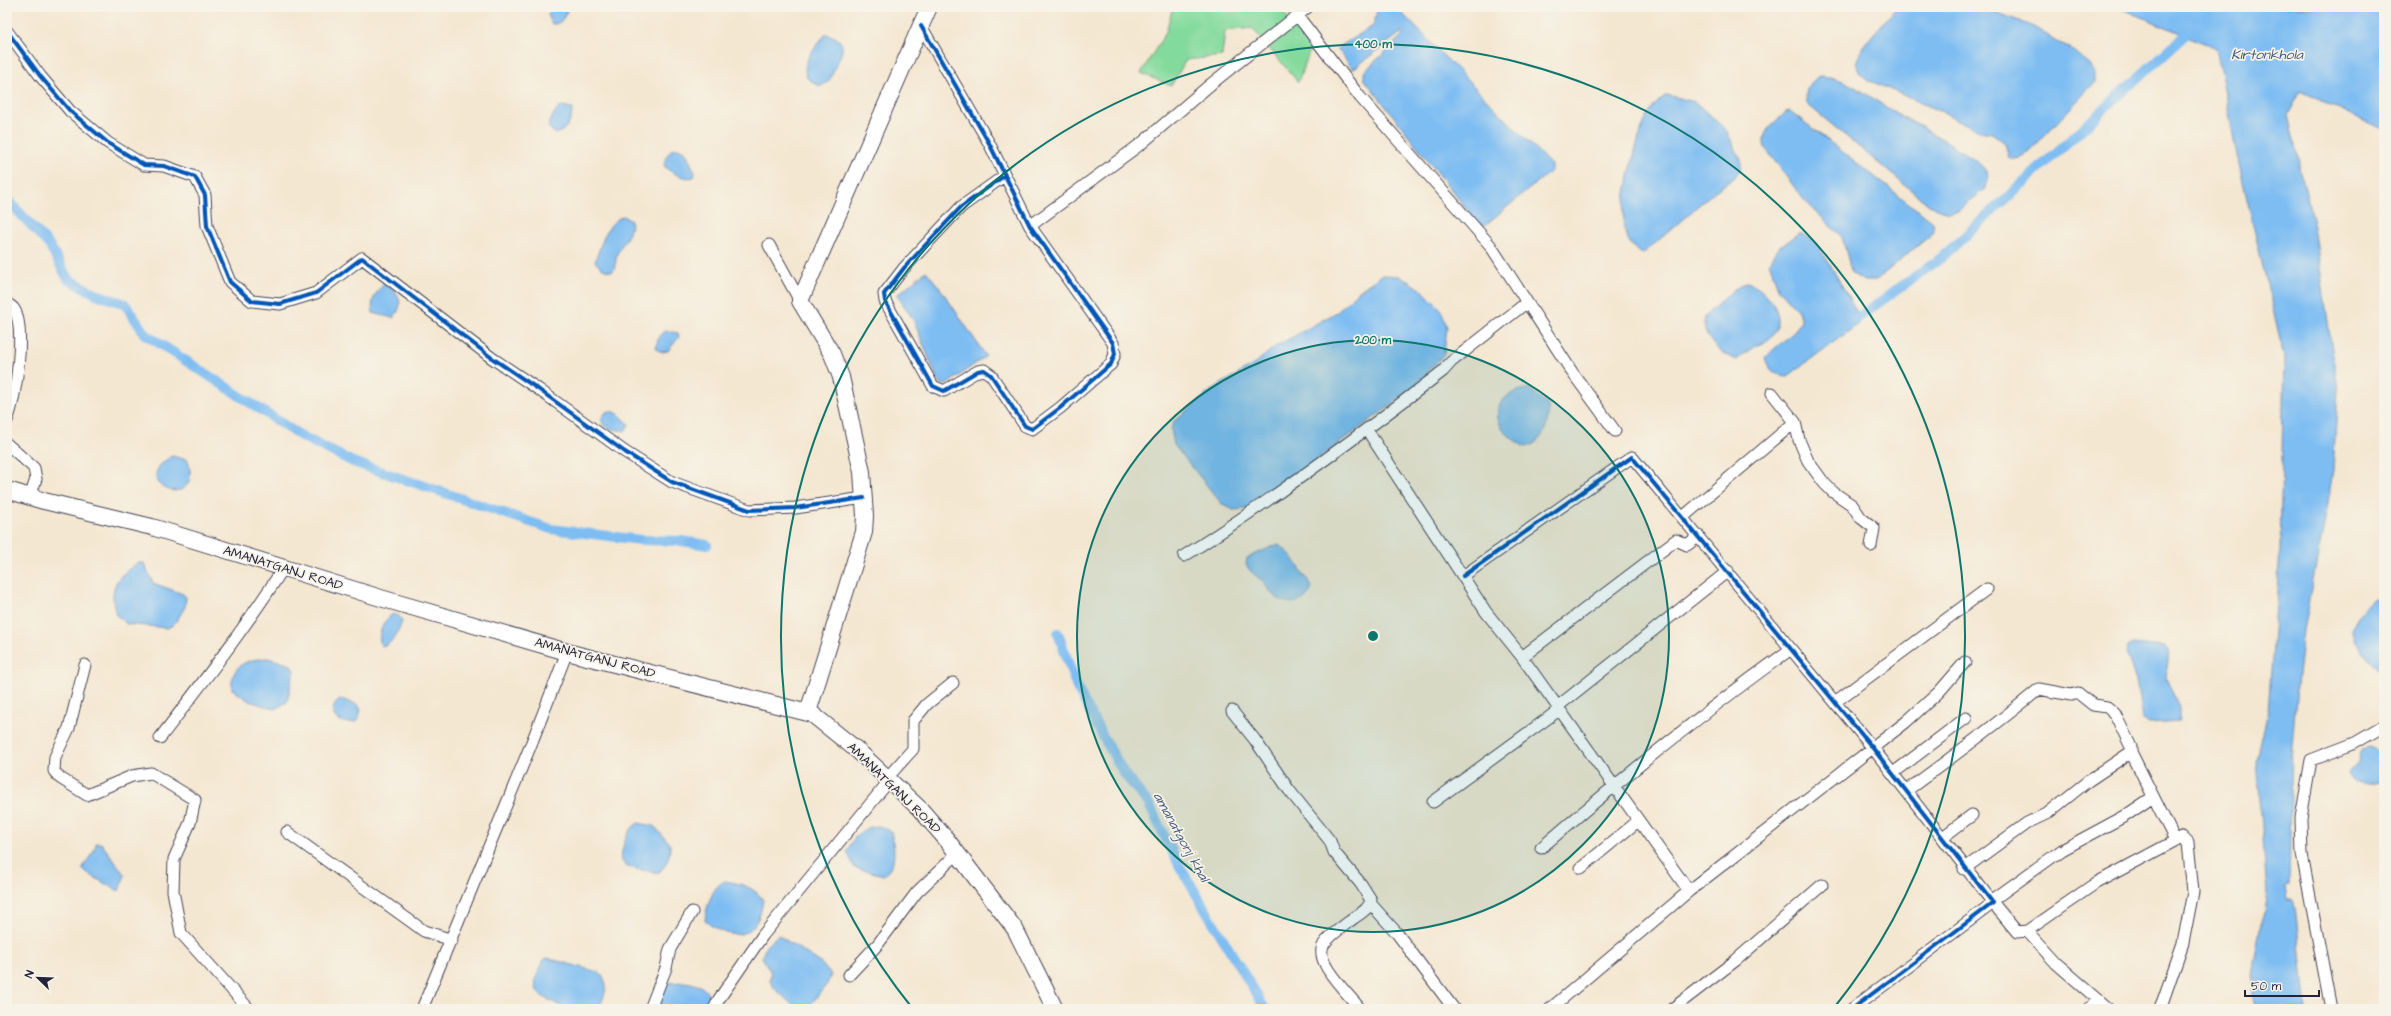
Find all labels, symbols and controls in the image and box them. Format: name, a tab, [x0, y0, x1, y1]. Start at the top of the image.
text: 400 m	[1354, 36, 1392, 53]
water label: Kirtonkhola	[2231, 45, 2304, 65]
text: 200 m	[1354, 332, 1392, 349]
street label: AMANATGANJ ROAD	[221, 541, 346, 595]
centre of rings	[1366, 629, 1380, 643]
street label: AMANATGANJ ROAD	[533, 633, 658, 683]
street label: AMANATGANJ ROAD	[843, 738, 945, 838]
water label: amanatgonj khal	[1148, 788, 1215, 887]
north arrow	[18, 958, 58, 998]
text: N	[21, 968, 38, 980]
scale bar	[2245, 972, 2319, 998]
text: 50 m	[2251, 978, 2282, 995]

